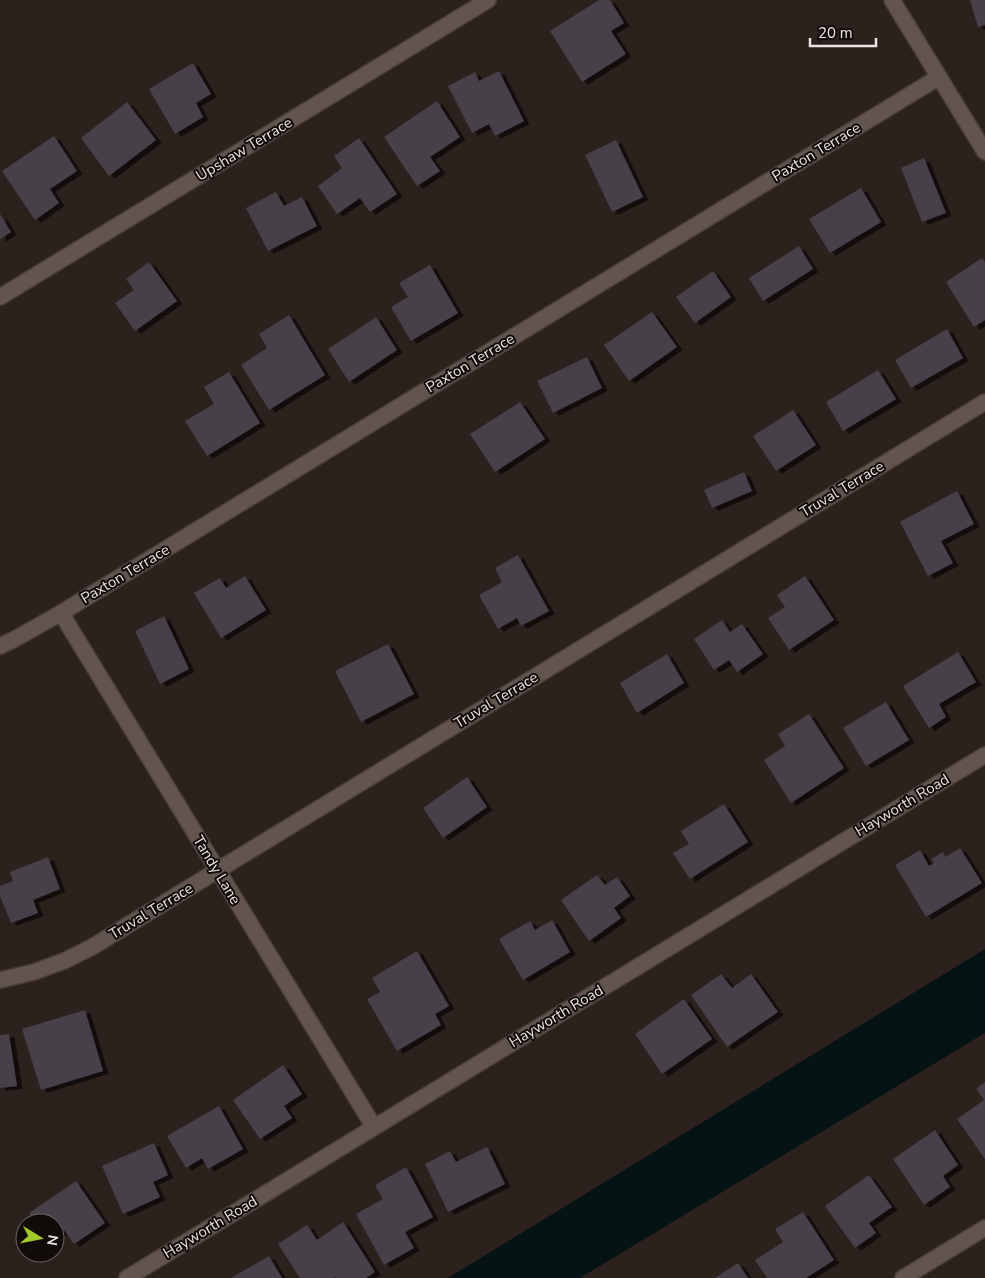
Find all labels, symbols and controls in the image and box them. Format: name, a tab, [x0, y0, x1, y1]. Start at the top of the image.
scale bar	[810, 15, 876, 47]
text: 20 m	[818, 23, 853, 43]
street label: Upshaw Terrace	[192, 112, 296, 186]
street label: Paxton Terrace	[768, 118, 864, 186]
street label: Paxton Terrace	[422, 329, 518, 397]
street label: Truval Terrace	[796, 456, 888, 522]
street label: Paxton Terrace	[77, 540, 173, 608]
street label: Truval Terrace	[450, 667, 542, 733]
street label: Hayworth Road	[851, 769, 953, 841]
street label: Tandy Lane	[189, 832, 245, 908]
street label: Truval Terrace	[105, 878, 197, 944]
street label: Hayworth Road	[505, 980, 607, 1052]
street label: Hayworth Road	[159, 1191, 261, 1263]
north arrow	[15, 1213, 65, 1263]
text: N	[42, 1233, 63, 1247]

